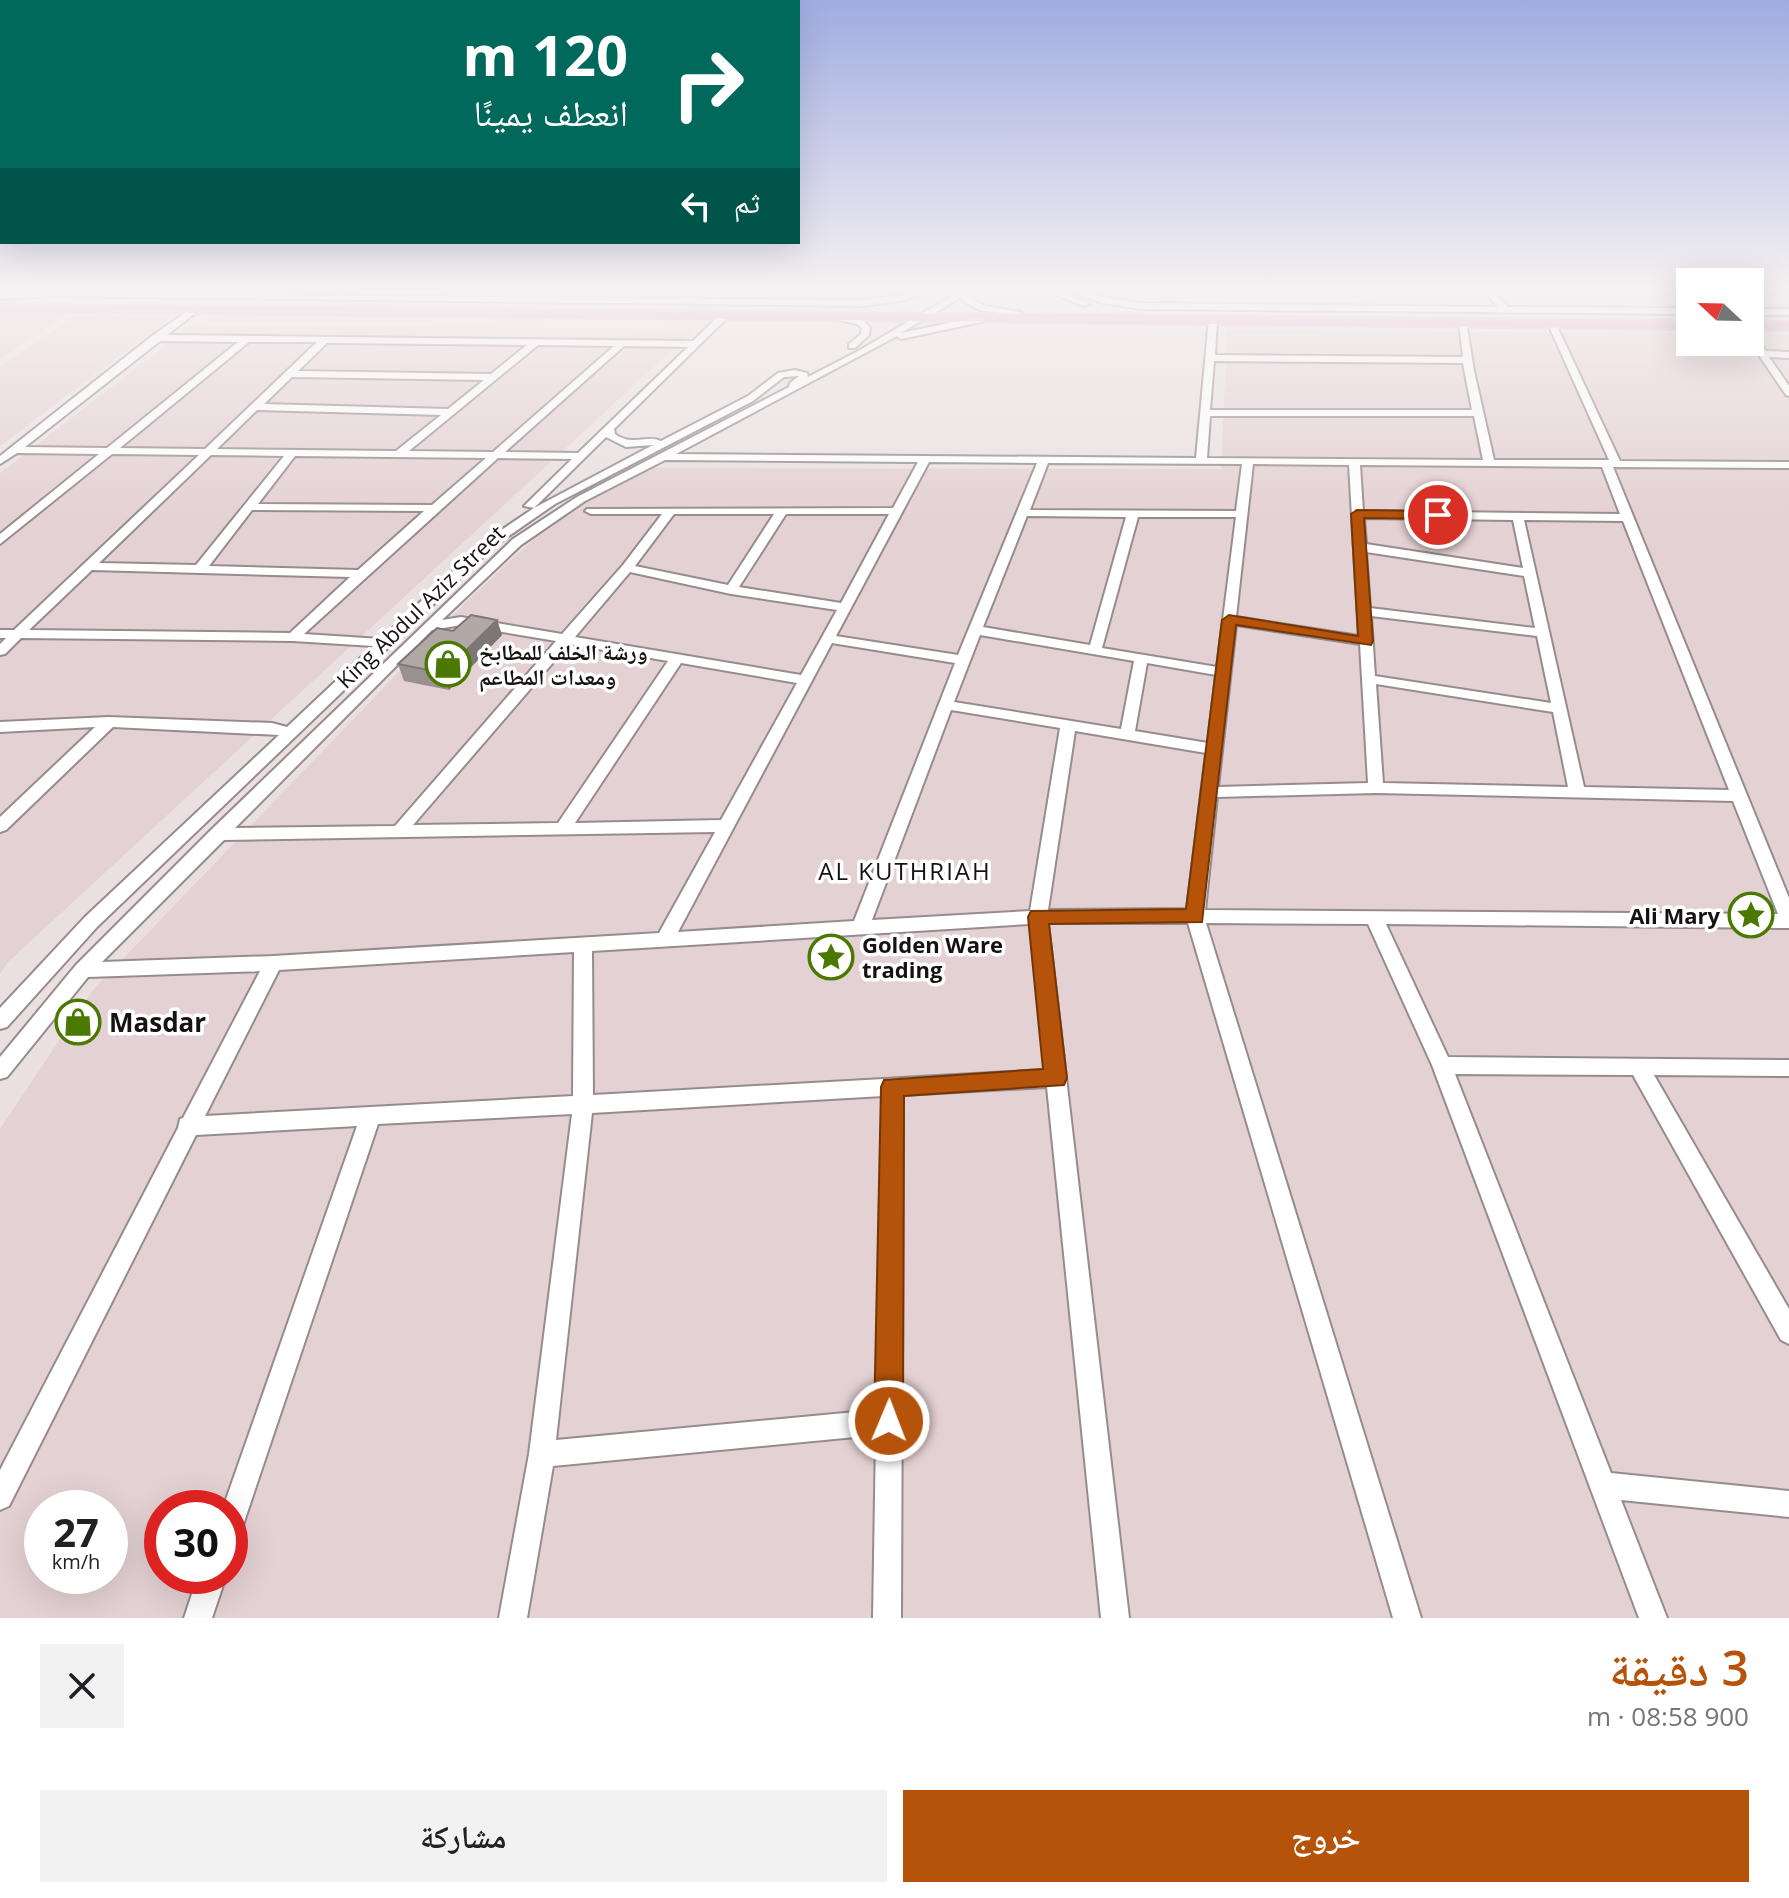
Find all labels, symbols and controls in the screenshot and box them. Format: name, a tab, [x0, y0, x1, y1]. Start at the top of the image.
text: 120 m	[462, 16, 628, 92]
icon: right	[656, 32, 760, 136]
text: انعطف يمينًا	[473, 88, 628, 137]
text: ثم	[734, 181, 760, 222]
icon: left	[674, 184, 718, 228]
north arrow	[1676, 268, 1764, 356]
map controls	[1676, 268, 1764, 356]
pin	[1404, 481, 1472, 549]
icon: arrive	[1416, 493, 1460, 537]
street label: King Abdul Aziz Street	[329, 518, 511, 694]
place label: ورشة الخلف للمطابخ ومعدات المطاعم	[479, 636, 648, 692]
shop icon: ورشة الخلف للمطابخ ومعدات المطاعم	[424, 640, 472, 688]
district label: AL KUTHRIAH	[818, 854, 992, 887]
place icon: Ali Mary	[1727, 891, 1775, 939]
place label: Ali Mary	[1629, 900, 1720, 930]
place label: Golden Ware trading	[862, 929, 1003, 984]
place icon: Golden Ware trading	[807, 933, 855, 981]
shop icon: Masdar	[54, 998, 102, 1046]
place label: Masdar	[109, 1004, 206, 1040]
position arrow	[847, 1379, 931, 1463]
speed limit sign: 30	[144, 1490, 248, 1594]
text: 27	[53, 1504, 99, 1559]
text: km/h	[52, 1548, 100, 1575]
text: 3 دقيقة	[1609, 1635, 1749, 1700]
button: close	[40, 1644, 124, 1728]
text: 900 m · 08:58	[1587, 1698, 1749, 1734]
button: مشاركة	[40, 1790, 887, 1882]
button: خروج	[903, 1790, 1749, 1882]

